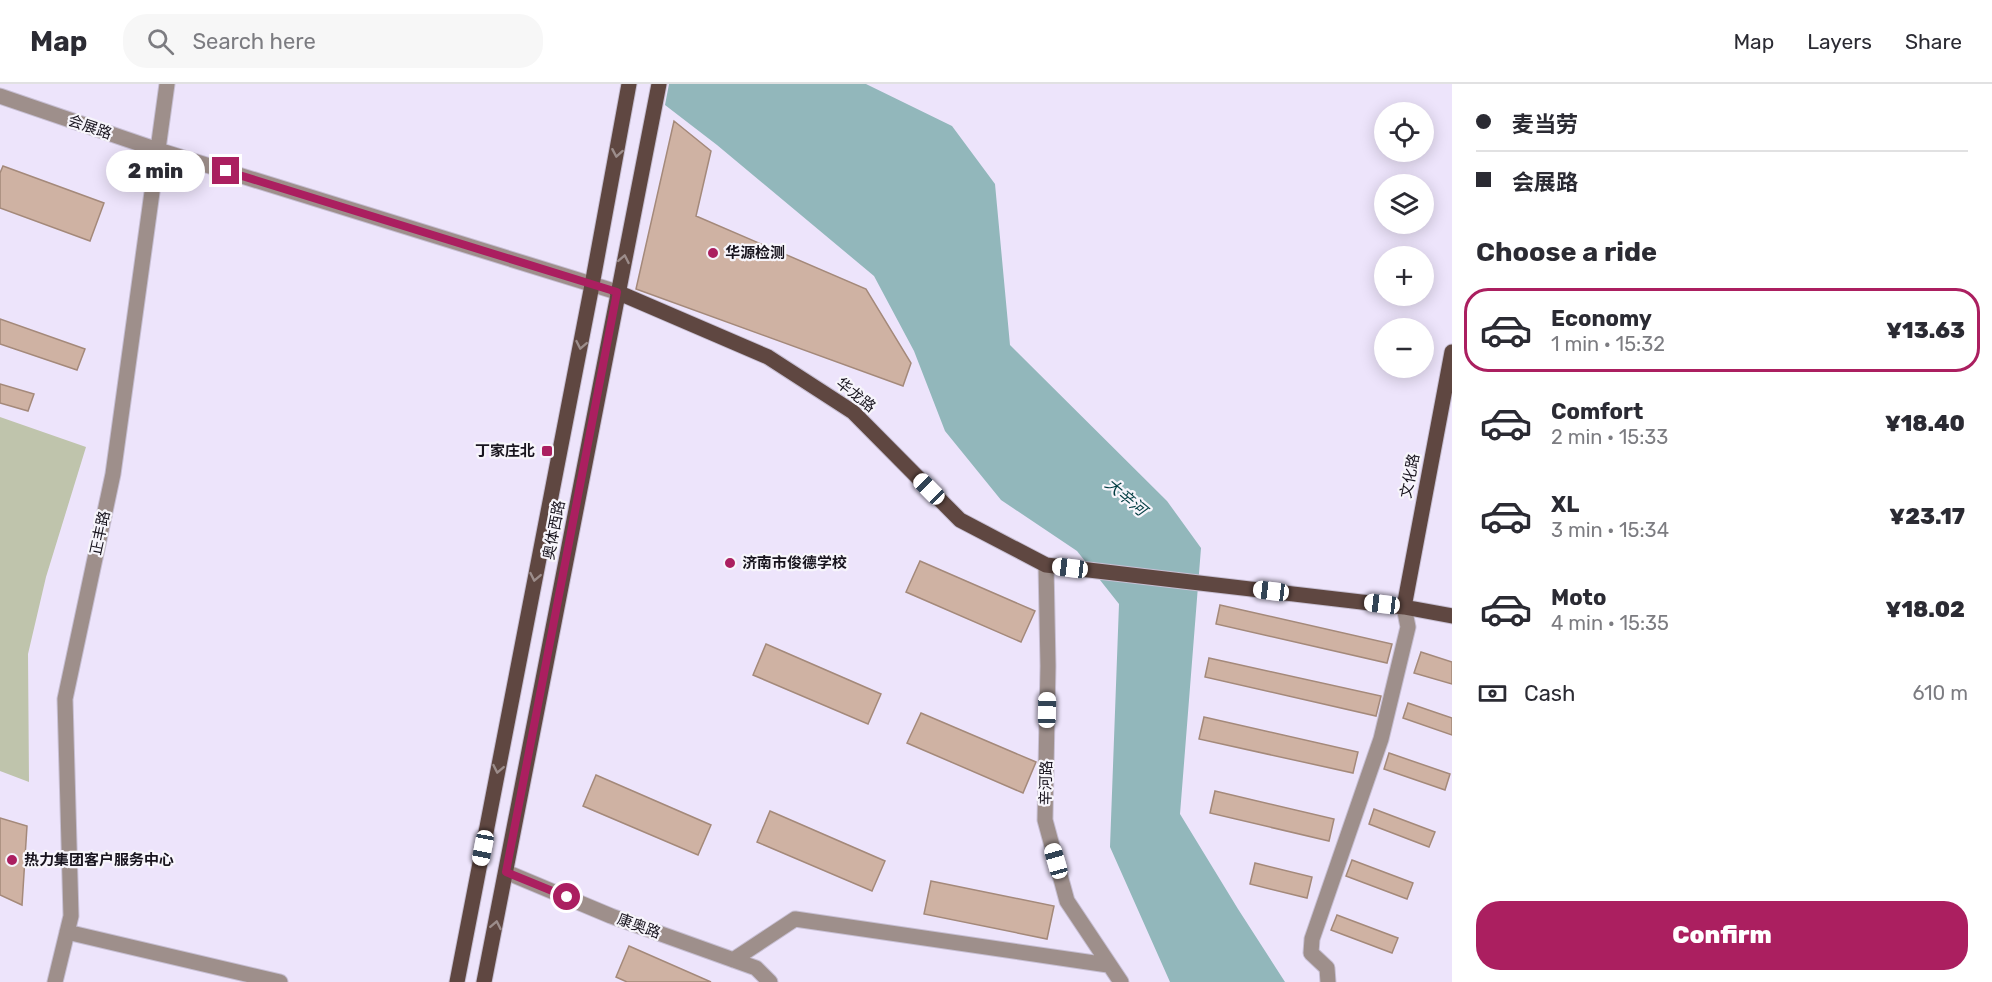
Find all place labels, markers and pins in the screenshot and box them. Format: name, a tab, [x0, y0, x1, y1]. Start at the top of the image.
place label: 华源检测	[725, 244, 785, 262]
marker: 华源检测	[706, 246, 720, 260]
place label: 丁家庄北	[475, 442, 535, 460]
marker: 丁家庄北	[540, 444, 554, 458]
place label: 济南市俊德学校	[742, 554, 847, 572]
marker: 济南市俊德学校	[723, 556, 737, 570]
place label: 热力集团客户服务中心	[24, 851, 174, 869]
marker: 热力集团客户服务中心	[5, 853, 19, 867]

